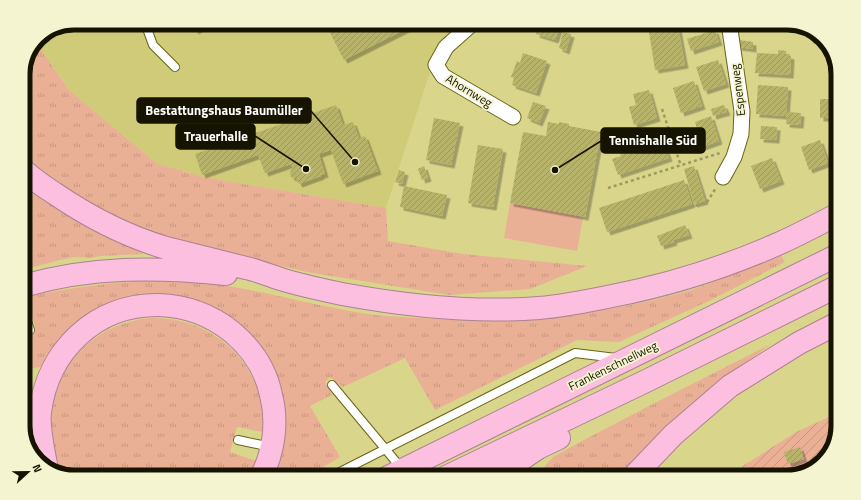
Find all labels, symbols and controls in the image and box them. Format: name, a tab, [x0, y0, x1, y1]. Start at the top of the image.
street label: Espenweg	[725, 63, 750, 117]
street label: Ahornweg	[442, 69, 496, 112]
callout: Bestattungshaus Baumüller	[137, 98, 311, 123]
text: Bestattungshaus Baumüller	[145, 100, 303, 120]
callout: Trauerhalle	[176, 124, 255, 149]
text: Trauerhalle	[184, 126, 248, 146]
callout: Tennishalle Süd	[601, 128, 705, 153]
text: Tennishalle Süd	[609, 130, 697, 150]
street label: Frankenschnellweg	[565, 336, 661, 395]
north arrow	[8, 452, 48, 492]
text: N	[28, 462, 46, 475]

